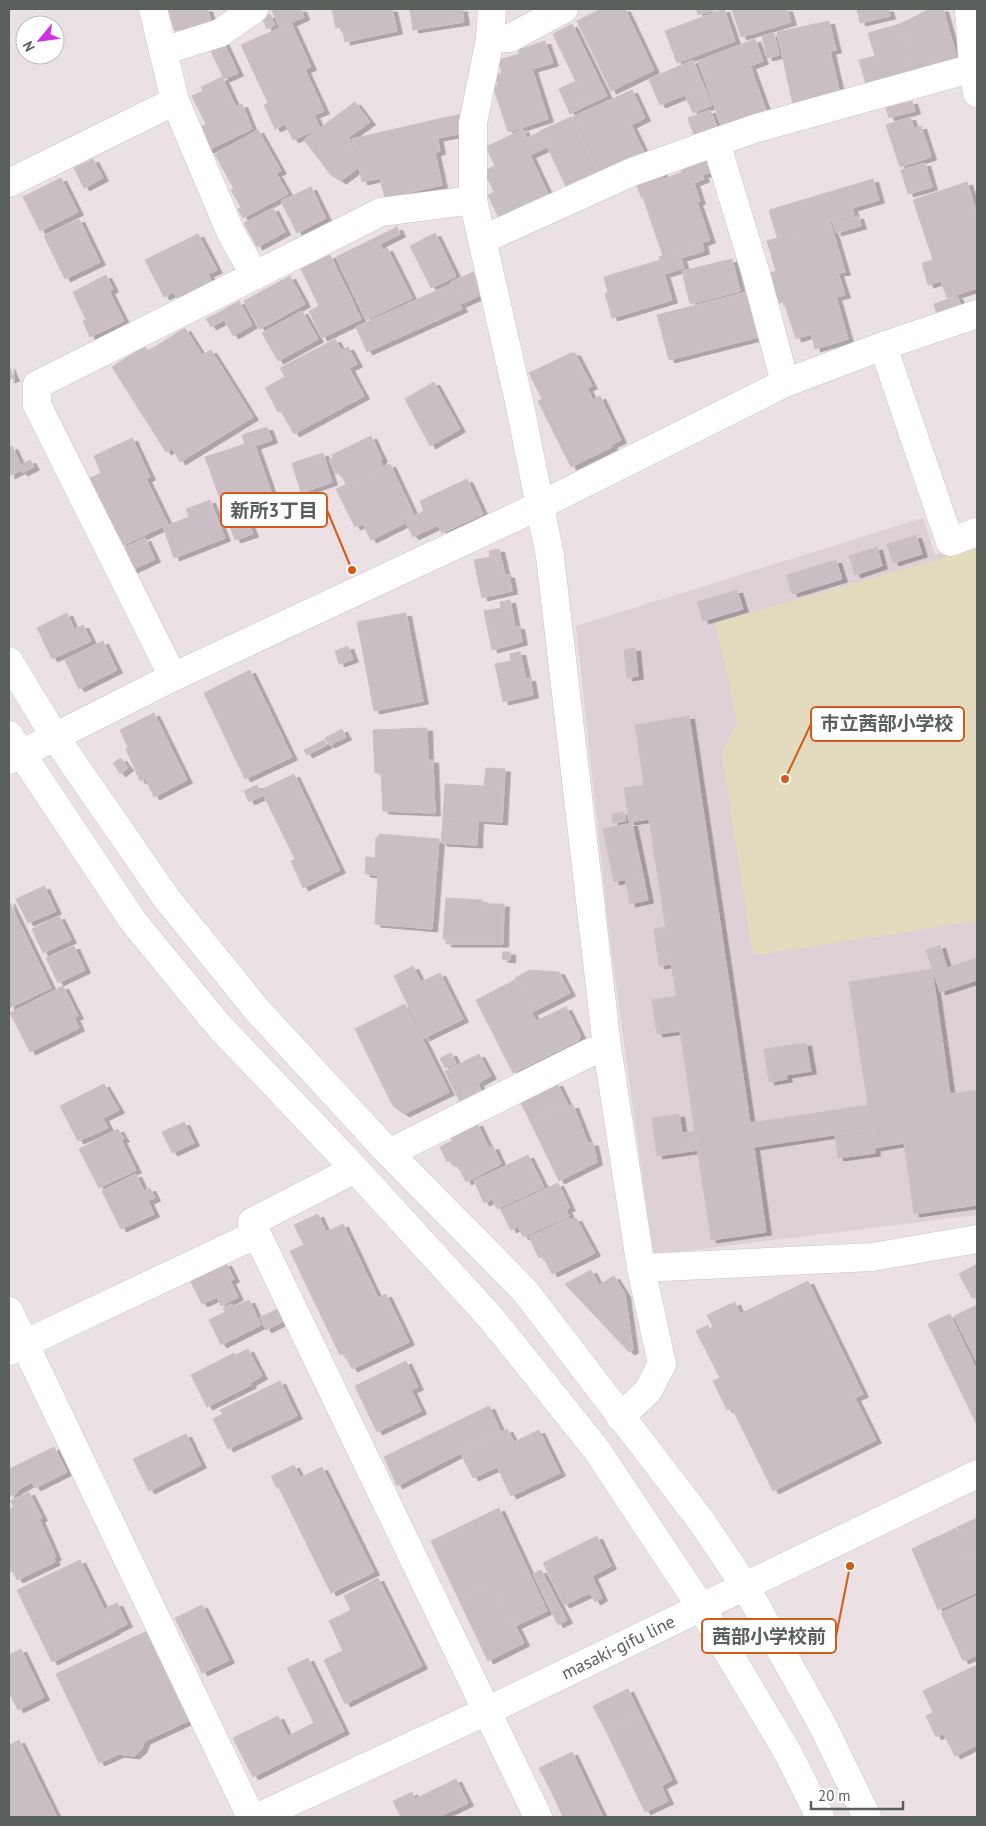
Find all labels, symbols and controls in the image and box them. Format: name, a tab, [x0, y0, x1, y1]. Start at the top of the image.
north arrow	[15, 15, 65, 65]
text: N	[19, 38, 39, 55]
callout: 新所3丁目	[221, 493, 327, 527]
text: 新所3丁目	[231, 498, 317, 522]
callout: 市立茜部小学校	[811, 707, 964, 741]
text: 市立茜部小学校	[820, 711, 954, 735]
street label: masaki-gifu line	[557, 1610, 679, 1684]
callout: 茜部小学校前	[702, 1619, 836, 1653]
text: 茜部小学校前	[712, 1624, 826, 1648]
scale bar	[811, 1778, 904, 1810]
text: 20 m	[818, 1786, 851, 1805]

